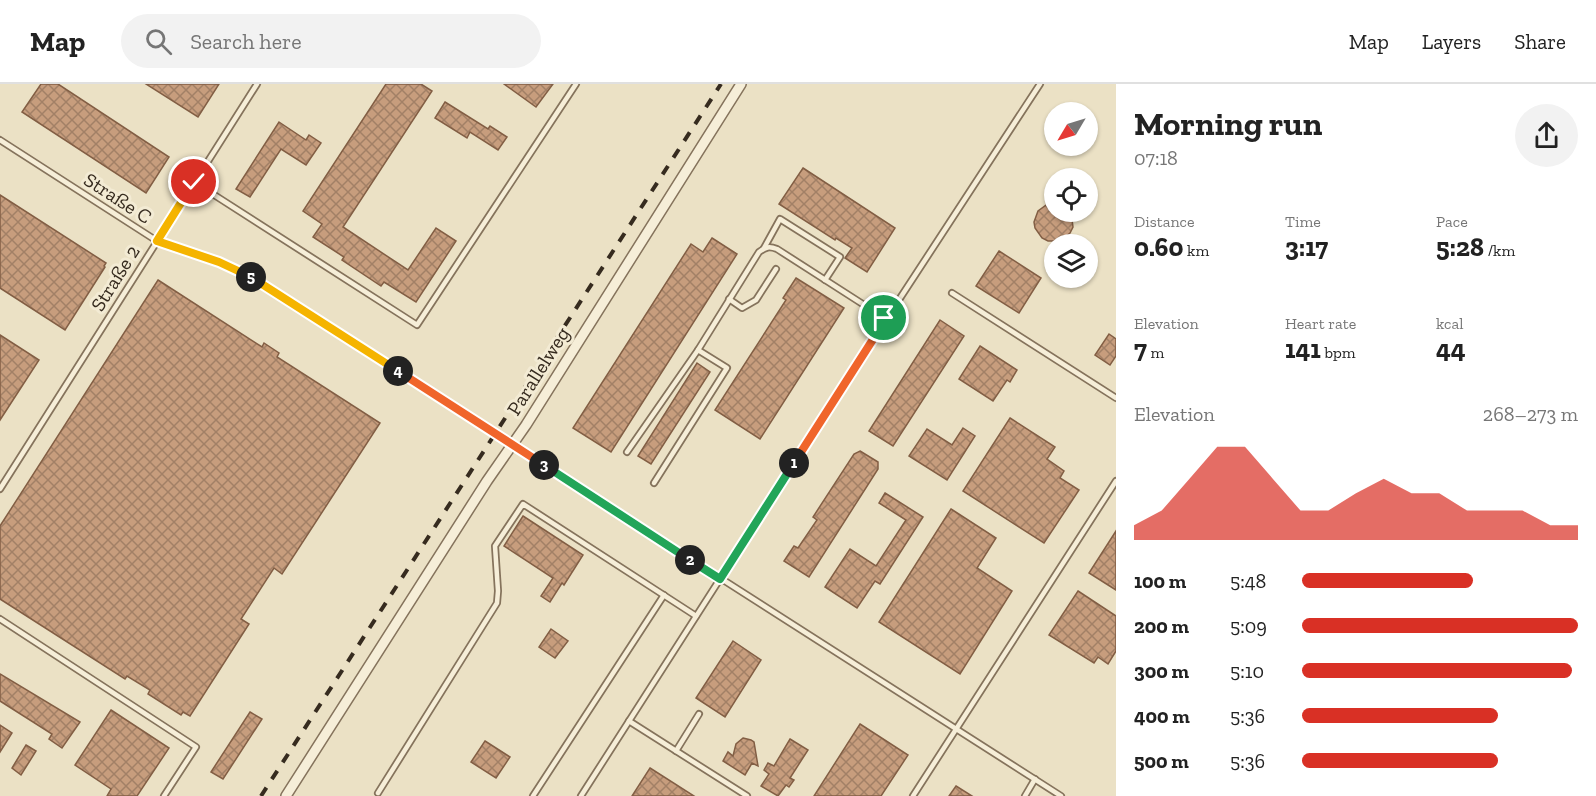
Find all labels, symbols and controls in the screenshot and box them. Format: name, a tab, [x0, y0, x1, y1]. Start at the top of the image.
search box	[121, 14, 541, 68]
text: Map	[30, 25, 85, 58]
icon: search	[142, 25, 175, 58]
text: Search here	[190, 28, 302, 55]
text: Map	[1349, 29, 1389, 54]
text: Layers	[1422, 29, 1481, 54]
text: Share	[1514, 29, 1566, 54]
north arrow	[1044, 102, 1098, 156]
map controls	[1044, 102, 1098, 288]
text: Morning run	[1134, 104, 1322, 143]
button: share	[1515, 104, 1578, 167]
text: 07:18	[1134, 146, 1178, 170]
pin	[168, 156, 219, 207]
icon: check	[177, 165, 210, 198]
street label: Straße C	[80, 167, 156, 229]
button: locate	[1044, 168, 1098, 222]
text: Distance	[1134, 212, 1195, 231]
text: Time	[1285, 212, 1321, 231]
text: Pace	[1436, 212, 1468, 231]
text: 0.60	[1134, 231, 1183, 263]
text: 3:17	[1285, 231, 1328, 263]
text: 5:28	[1436, 231, 1484, 263]
button: layers	[1044, 234, 1098, 288]
street label: Straße 2	[85, 241, 145, 315]
text: km	[1183, 241, 1209, 260]
text: /km	[1484, 241, 1515, 260]
pin: 5	[236, 262, 266, 292]
text: 5	[247, 267, 255, 286]
pin	[858, 292, 909, 343]
icon: arrive	[867, 301, 900, 334]
text: Elevation	[1134, 314, 1199, 333]
text: Heart rate	[1285, 314, 1356, 333]
text: kcal	[1436, 314, 1463, 333]
street label: Parallelweg	[501, 322, 575, 420]
text: 7	[1134, 333, 1147, 365]
text: 141	[1285, 333, 1321, 365]
text: 44	[1436, 333, 1466, 365]
text: m	[1147, 343, 1164, 362]
text: bpm	[1321, 343, 1356, 362]
pin: 4	[383, 356, 413, 386]
text: 4	[393, 361, 403, 380]
text: Elevation	[1134, 402, 1215, 426]
text: 268–273 m	[1483, 402, 1578, 426]
pin: 1	[779, 448, 809, 478]
pin: 3	[529, 450, 559, 480]
text: 1	[791, 453, 797, 472]
text: 3	[540, 455, 548, 474]
pin: 2	[675, 545, 705, 575]
text: 2	[686, 550, 694, 569]
text: 100 m	[1134, 569, 1186, 593]
text: 5:48	[1230, 569, 1266, 593]
text: 200 m	[1134, 614, 1189, 638]
text: 5:09	[1230, 614, 1267, 638]
text: 300 m	[1134, 659, 1189, 683]
text: 5:10	[1230, 659, 1264, 683]
text: 400 m	[1134, 704, 1190, 728]
text: 5:36	[1230, 704, 1265, 728]
text: 500 m	[1134, 749, 1189, 773]
text: 5:36	[1230, 749, 1265, 773]

